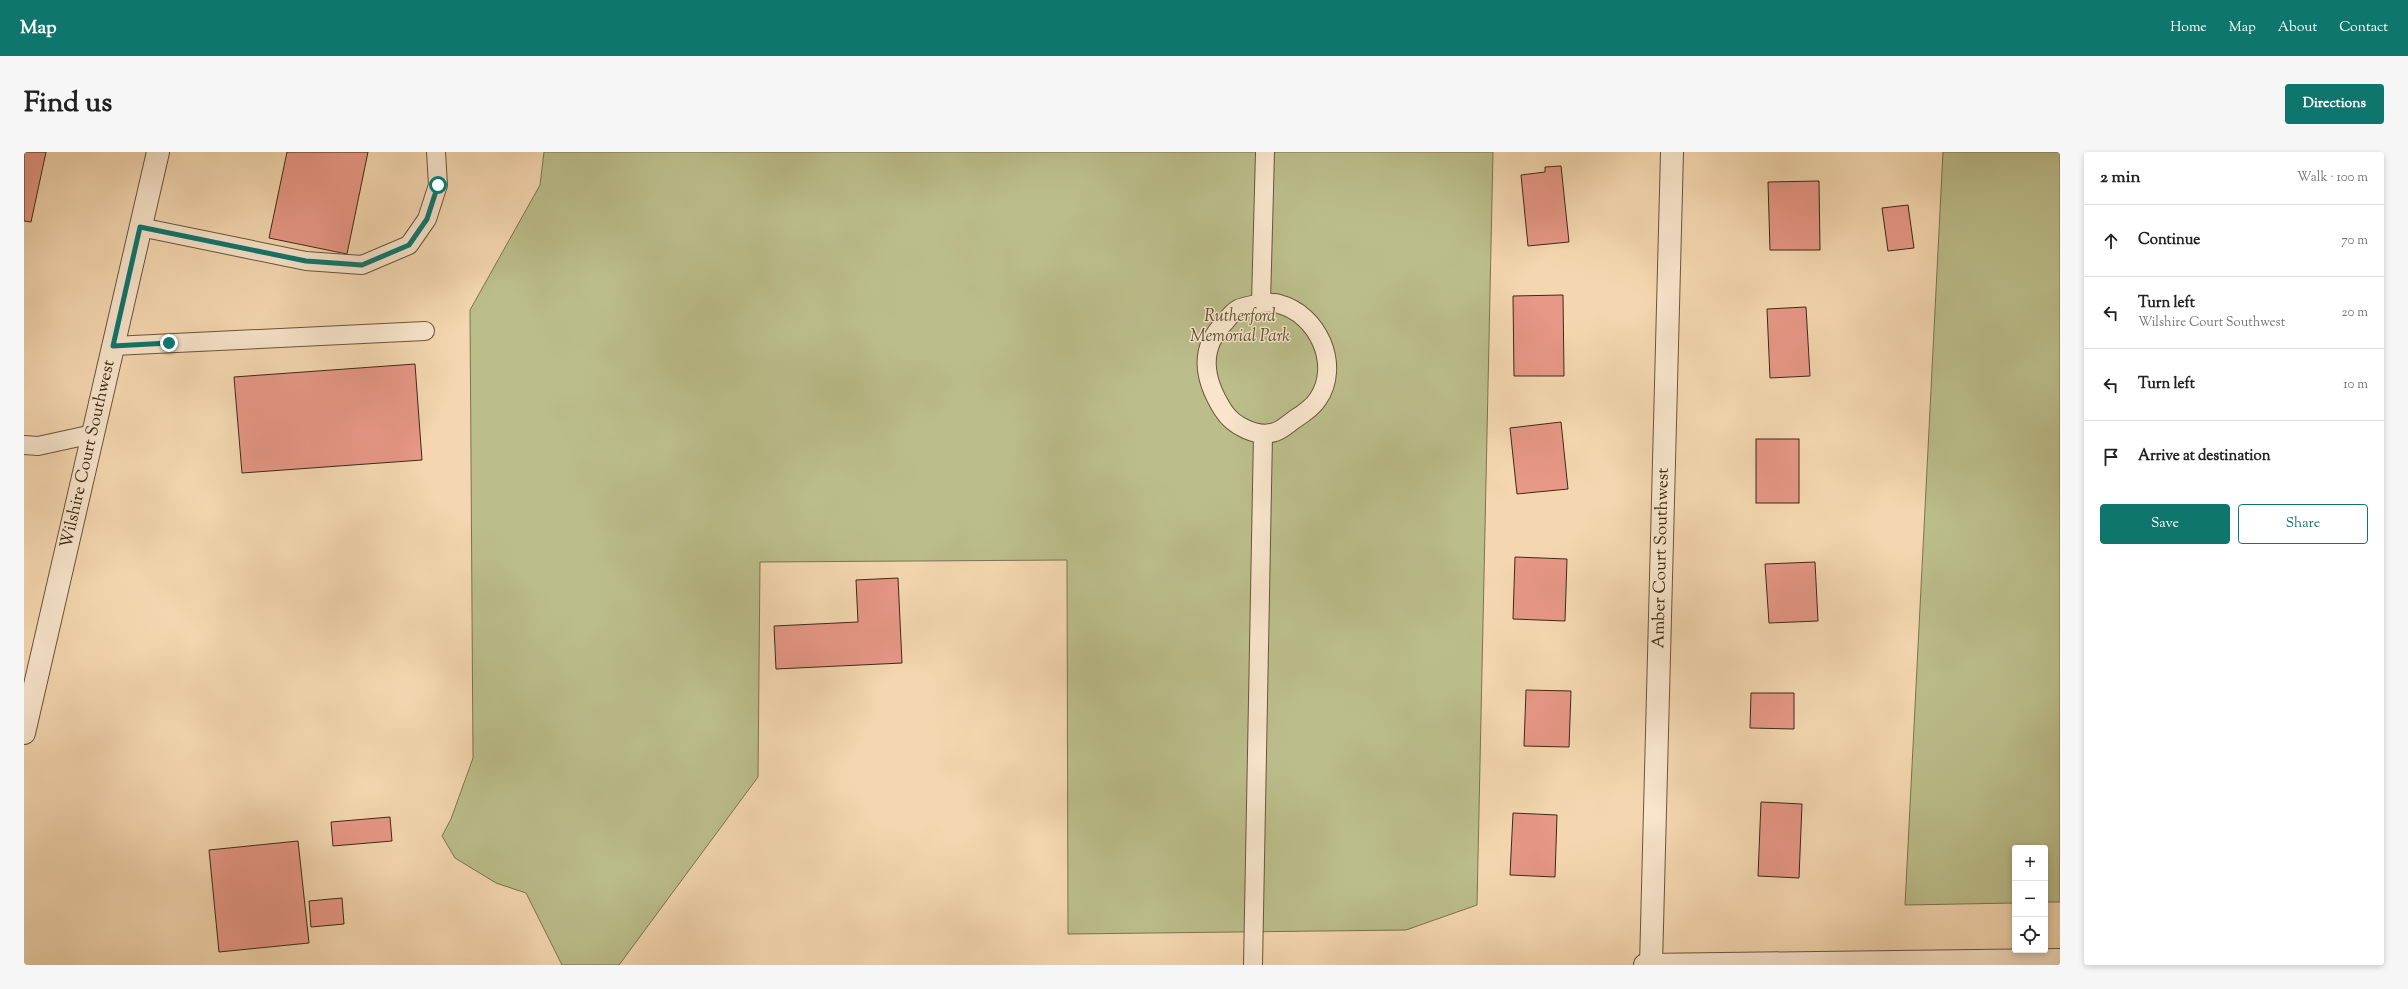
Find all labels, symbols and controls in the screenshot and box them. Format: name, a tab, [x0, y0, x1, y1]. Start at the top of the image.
text: Map	[20, 15, 57, 42]
text: Home	[2170, 18, 2207, 38]
text: Map	[2229, 18, 2256, 38]
text: About	[2278, 18, 2317, 38]
text: Contact	[2339, 18, 2388, 38]
text: Find us	[24, 84, 112, 124]
button: Directions	[2285, 84, 2384, 124]
text: 2 min	[2100, 166, 2141, 190]
text: Walk · 100 m	[2297, 169, 2368, 187]
route start	[429, 176, 447, 194]
icon: ahead	[2100, 230, 2122, 252]
text: Continue	[2138, 230, 2200, 251]
text: 70 m	[2341, 232, 2368, 250]
text: Turn left	[2138, 293, 2195, 314]
icon: left	[2100, 302, 2122, 324]
text: 20 m	[2342, 304, 2368, 322]
park label: Rutherford Memorial Park	[1190, 305, 1290, 349]
text: Wilshire Court Southwest	[2138, 314, 2285, 332]
route end	[160, 334, 178, 352]
street label: Wilshire Court Southwest	[55, 358, 122, 551]
icon: left	[2100, 374, 2122, 396]
text: Turn left	[2138, 374, 2195, 395]
text: 10 m	[2343, 376, 2368, 394]
icon: arrive	[2100, 446, 2122, 468]
text: Arrive at destination	[2138, 446, 2271, 467]
street label: Amber Court Southwest	[1647, 467, 1676, 649]
button: Save	[2100, 504, 2230, 544]
button: Share	[2238, 504, 2368, 544]
map controls	[2012, 845, 2048, 953]
button: +	[2012, 845, 2048, 881]
button: −	[2012, 881, 2048, 917]
button: locate	[2012, 917, 2048, 953]

